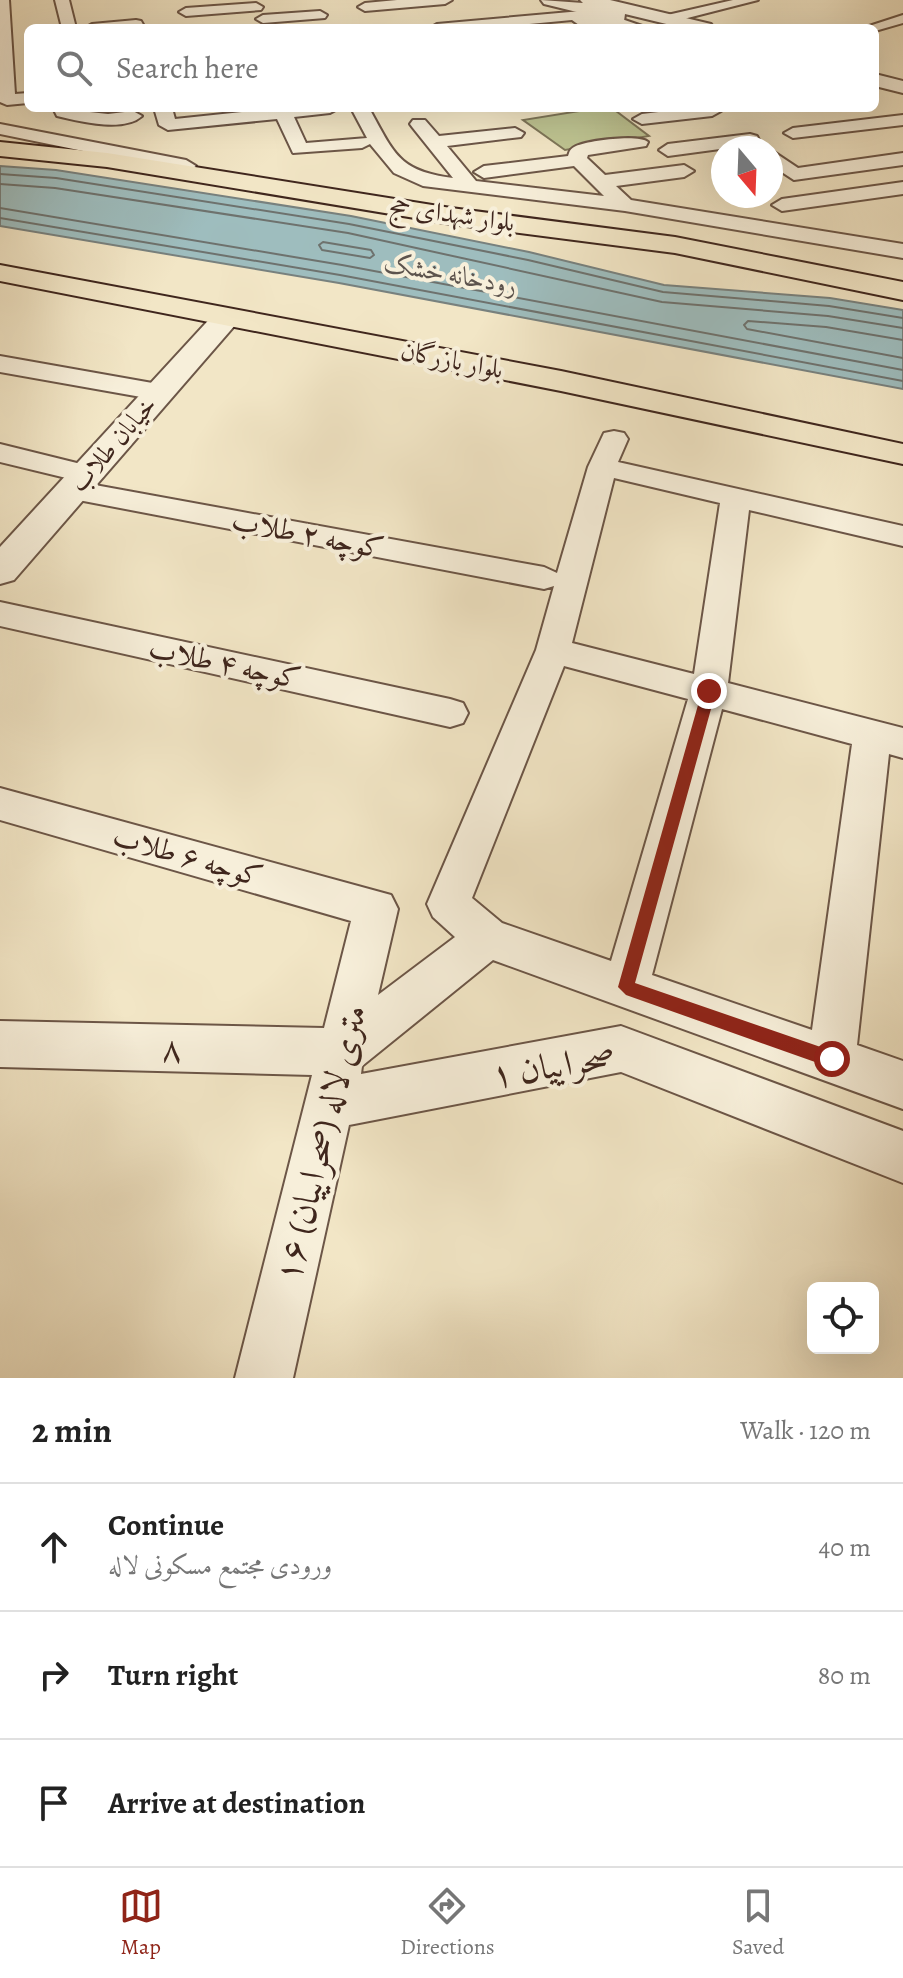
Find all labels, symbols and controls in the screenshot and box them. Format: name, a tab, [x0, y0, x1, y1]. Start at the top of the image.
search box	[24, 24, 879, 112]
icon: search	[52, 46, 96, 90]
text: Search here	[116, 48, 259, 88]
north arrow	[711, 136, 783, 208]
street label: بلوار شهدای حج	[386, 188, 517, 244]
water label: رودخانه خشک	[382, 245, 520, 303]
street label: بلوار بازرگان	[398, 333, 506, 387]
street label: خیابان طلاب	[61, 388, 165, 500]
street label: کوچه ۲ طلاب	[228, 500, 388, 569]
street label: کوچه ۴ طلاب	[145, 627, 305, 700]
route end	[691, 673, 727, 709]
street label: کوچه ۶ طلاب	[108, 815, 268, 898]
street label: ۱۶ متری لاله (صحراییان)	[262, 999, 378, 1287]
street label: ۸	[161, 1023, 183, 1073]
street label: صحراییان ۱	[487, 1031, 619, 1099]
route start	[814, 1041, 850, 1077]
map controls	[807, 1282, 879, 1354]
button: locate	[807, 1282, 879, 1354]
text: 2 min	[32, 1407, 112, 1454]
text: Walk · 120 m	[740, 1413, 871, 1448]
text: Continue	[108, 1505, 224, 1545]
icon: ahead	[32, 1525, 76, 1569]
text: 40 m	[819, 1530, 871, 1565]
text: ورودی مجتمع مسکونی لاله	[108, 1548, 332, 1583]
icon: right	[32, 1653, 76, 1697]
text: Turn right	[108, 1655, 238, 1695]
text: 80 m	[818, 1658, 871, 1693]
icon: arrive	[32, 1781, 76, 1825]
text: Arrive at destination	[108, 1783, 365, 1823]
tab: Map	[119, 1884, 163, 1962]
tab: Directions	[400, 1884, 495, 1962]
tab: Saved	[732, 1884, 784, 1962]

